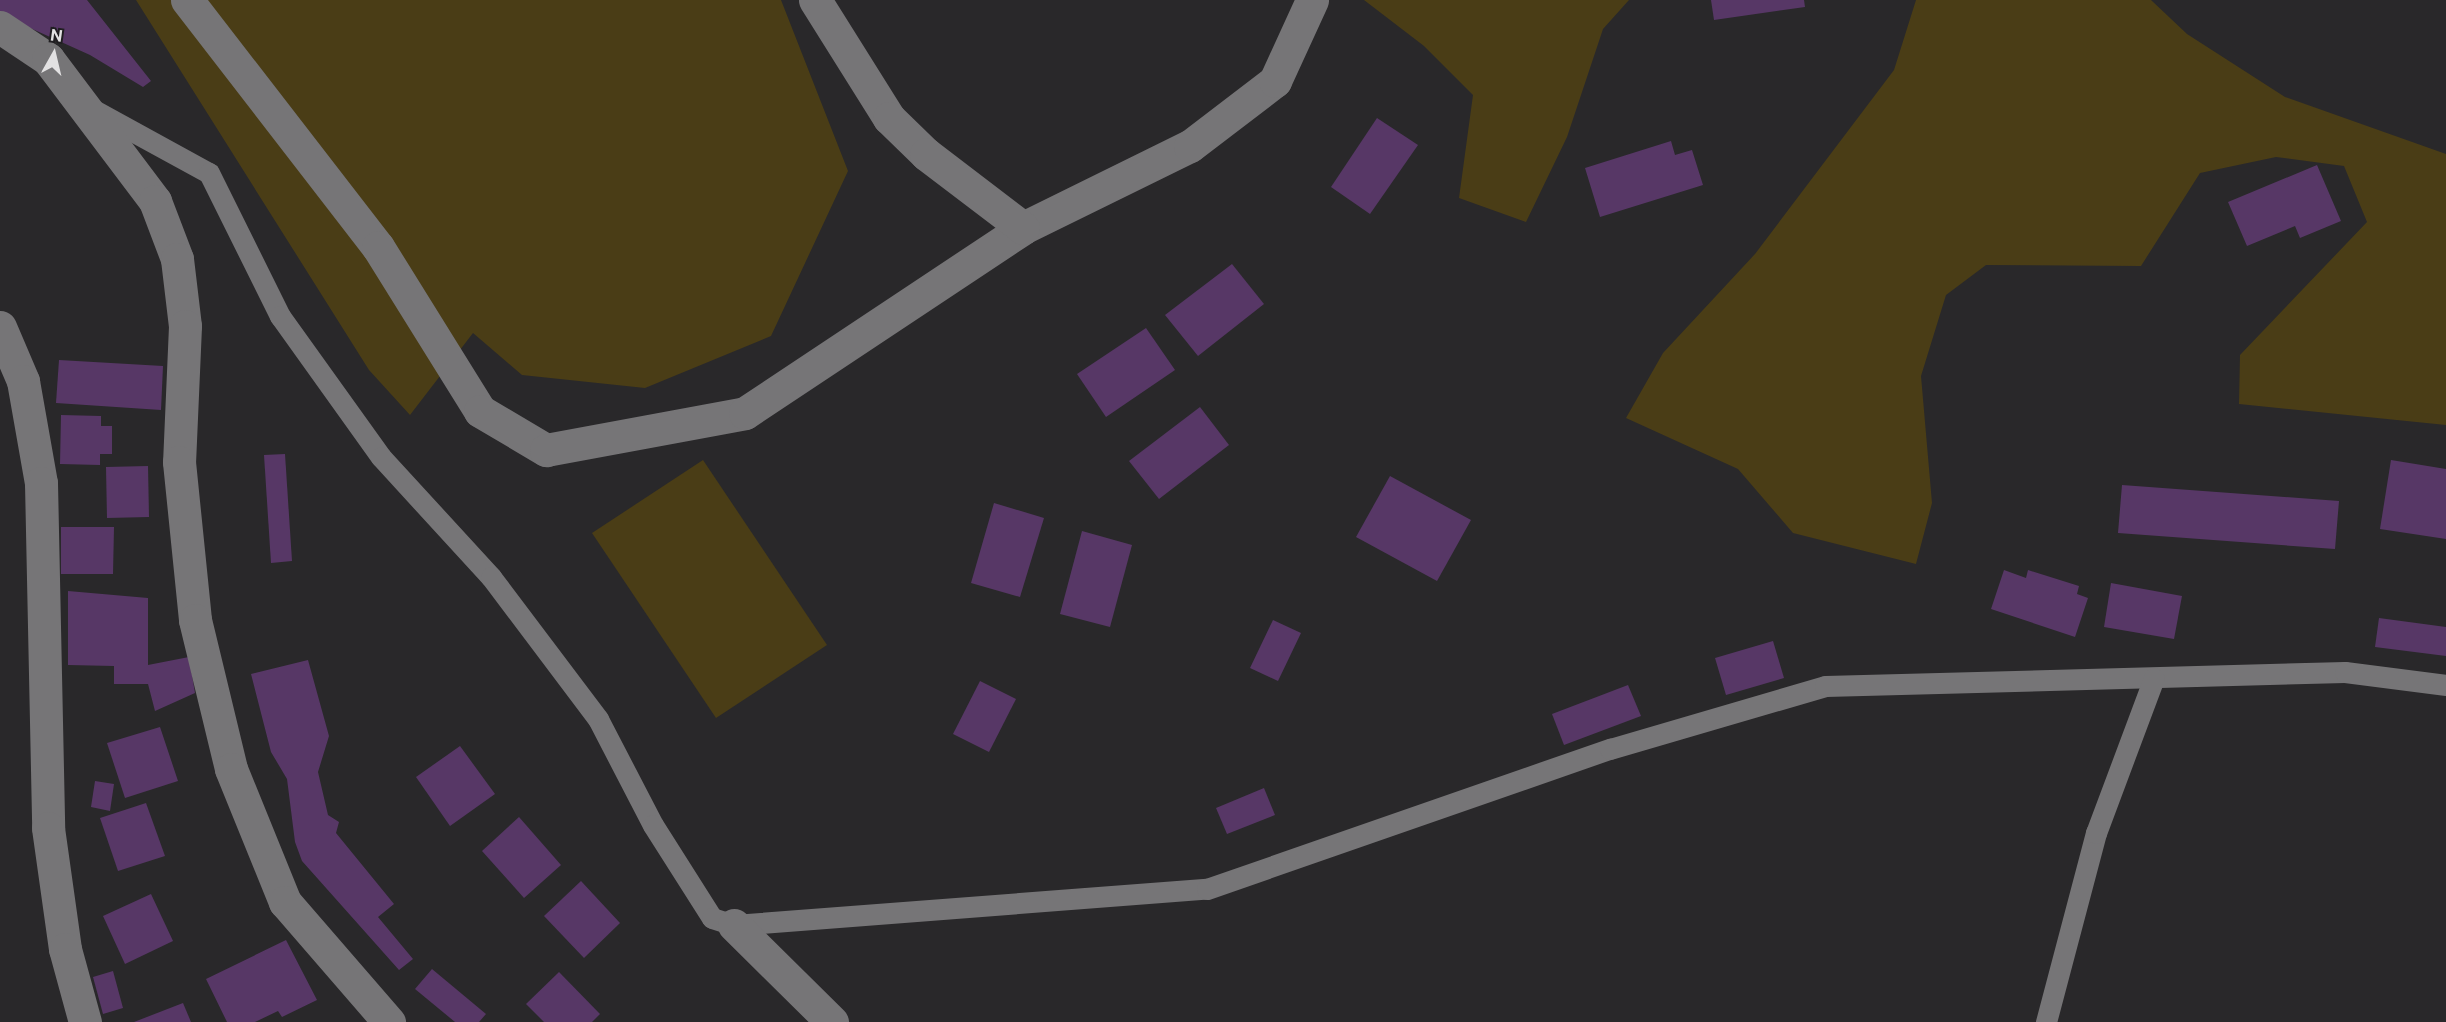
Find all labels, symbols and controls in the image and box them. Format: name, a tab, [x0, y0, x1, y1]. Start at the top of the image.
north arrow	[24, 24, 84, 84]
text: N	[49, 25, 64, 46]

